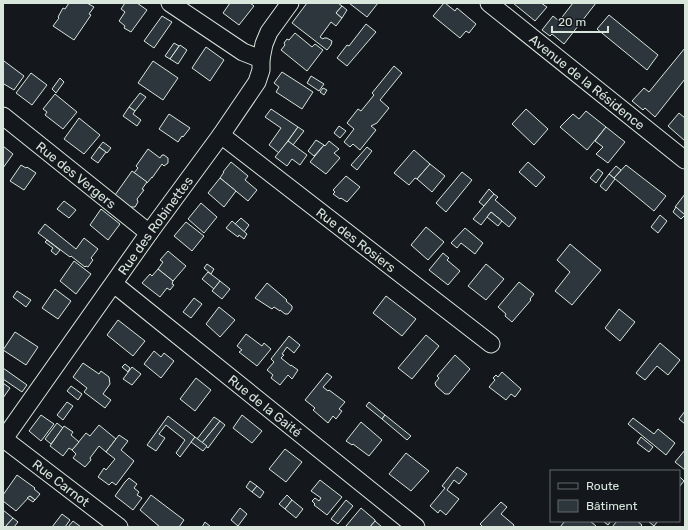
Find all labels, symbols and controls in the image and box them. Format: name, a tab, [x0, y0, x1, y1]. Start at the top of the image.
scale bar	[552, 8, 608, 34]
text: 20 m	[558, 15, 586, 29]
street label: Avenue de la Résidence	[527, 31, 648, 132]
street label: Rue des Vergers	[33, 138, 120, 211]
street label: Rue des Robinettes	[115, 173, 196, 278]
street label: Rue des Rosiers	[314, 204, 399, 275]
street label: Rue de la Gaité	[225, 372, 305, 440]
street label: Rue Carnot	[30, 456, 93, 509]
legend	[550, 470, 680, 522]
text: Route	[586, 479, 620, 493]
text: Bâtiment	[586, 499, 638, 513]

